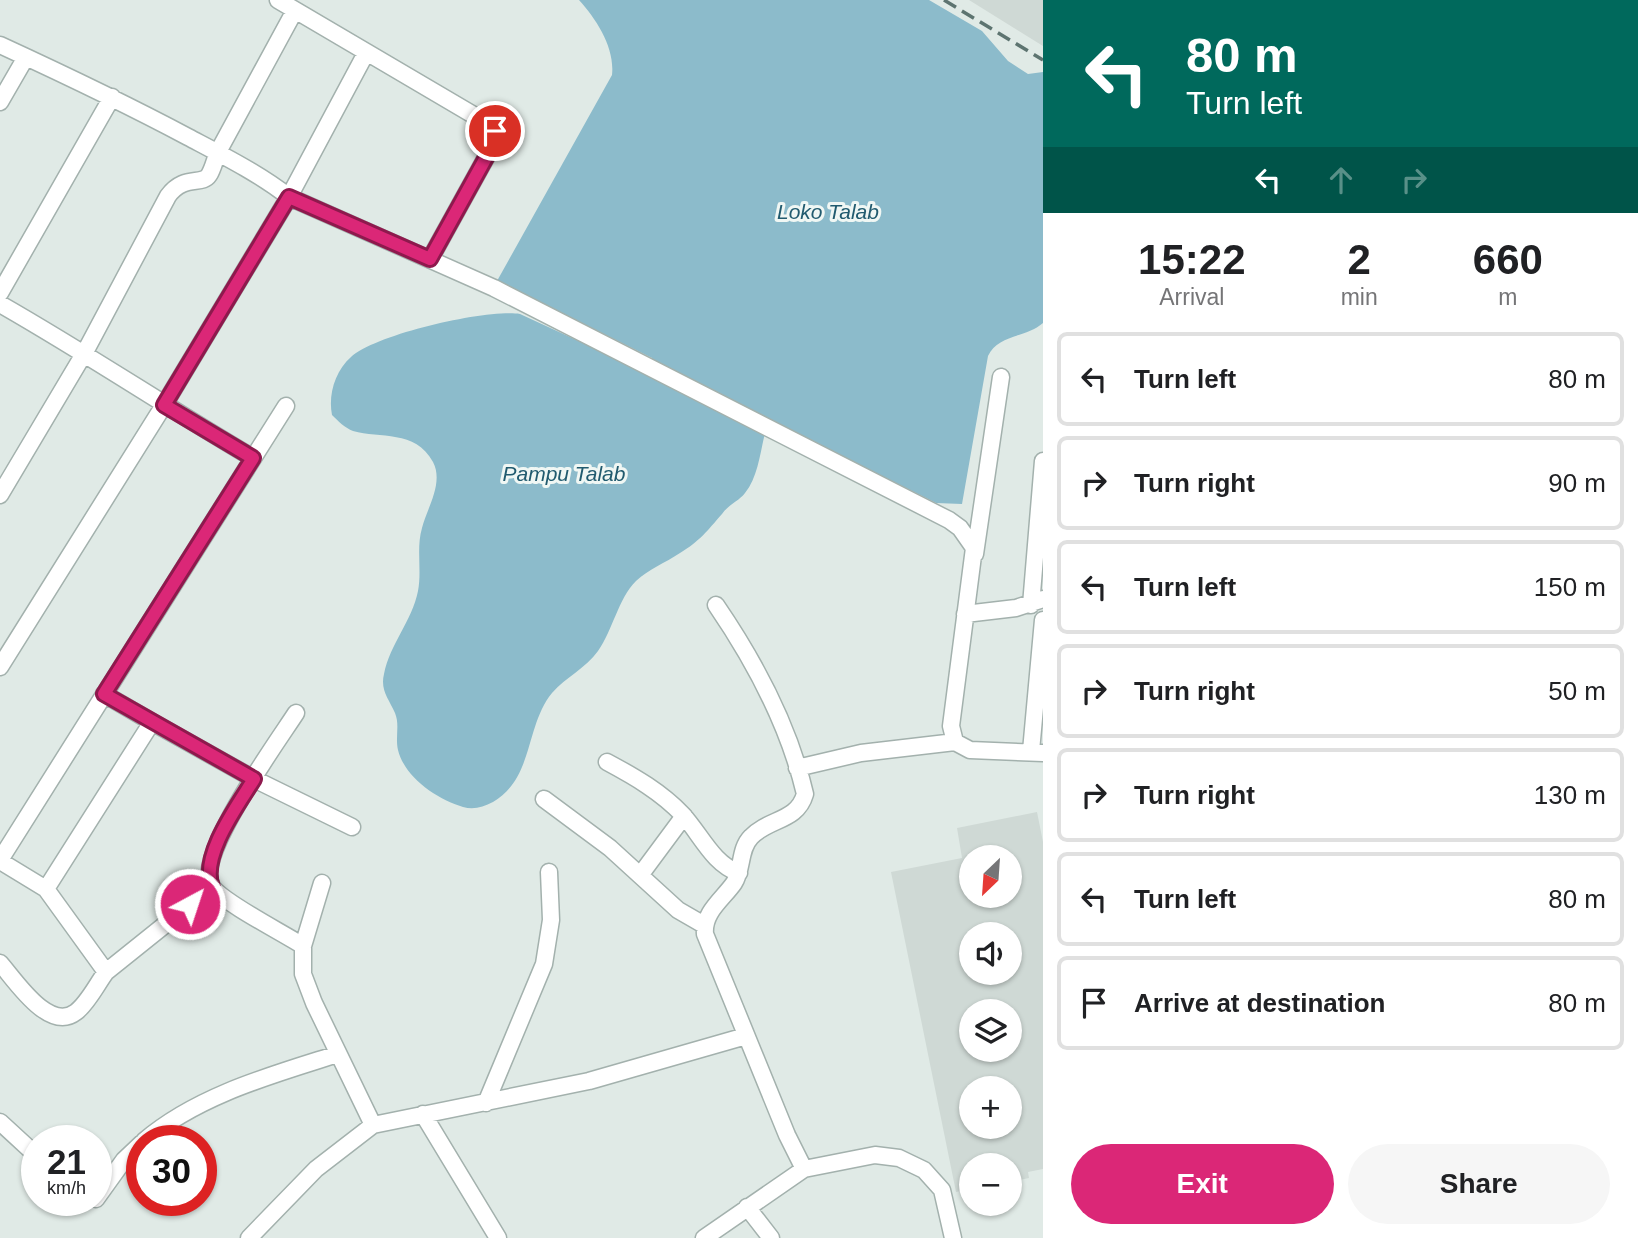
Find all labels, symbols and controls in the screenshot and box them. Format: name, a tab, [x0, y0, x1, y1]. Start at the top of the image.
icon: left	[1071, 28, 1162, 119]
text: 80 m	[1186, 28, 1298, 82]
text: Turn left	[1186, 85, 1302, 121]
pin	[465, 101, 525, 161]
icon: arrive	[476, 112, 514, 150]
icon: left	[1249, 161, 1287, 199]
icon: ahead	[1322, 161, 1360, 199]
icon: right	[1395, 161, 1433, 199]
water label: Loko Talab	[777, 200, 879, 223]
text: 15:22	[1138, 236, 1246, 283]
text: 2	[1347, 236, 1371, 283]
text: 660	[1473, 236, 1543, 283]
text: Arrival	[1159, 284, 1224, 310]
text: min	[1341, 284, 1378, 310]
text: m	[1498, 284, 1517, 310]
icon: left	[1075, 360, 1113, 398]
text: Turn left	[1134, 364, 1236, 394]
text: 80 m	[1548, 364, 1606, 394]
water label: Pampu Talab	[503, 462, 626, 485]
icon: right	[1075, 464, 1113, 502]
text: Turn right	[1134, 468, 1255, 498]
text: 90 m	[1548, 468, 1606, 498]
icon: left	[1075, 568, 1113, 606]
text: Turn left	[1134, 572, 1236, 602]
text: 150 m	[1534, 572, 1606, 602]
icon: right	[1075, 672, 1113, 710]
text: Turn right	[1134, 676, 1255, 706]
text: 50 m	[1548, 676, 1606, 706]
icon: right	[1075, 776, 1113, 814]
text: Turn right	[1134, 780, 1255, 810]
text: 130 m	[1534, 780, 1606, 810]
north arrow	[959, 845, 1022, 908]
map controls	[959, 845, 1022, 1216]
position arrow	[153, 867, 227, 941]
icon: left	[1075, 880, 1113, 918]
text: Turn left	[1134, 884, 1236, 914]
text: 80 m	[1548, 884, 1606, 914]
button: sound	[959, 922, 1022, 985]
icon: arrive	[1075, 984, 1113, 1022]
text: Arrive at destination	[1134, 988, 1385, 1018]
text: 80 m	[1548, 988, 1606, 1018]
button: layers	[959, 999, 1022, 1062]
button: +	[959, 1076, 1022, 1139]
speed limit sign: 30	[126, 1125, 217, 1216]
text: 21	[47, 1142, 86, 1181]
button: Exit	[1071, 1144, 1334, 1224]
button: Share	[1348, 1144, 1610, 1224]
button: −	[959, 1153, 1022, 1216]
text: km/h	[47, 1178, 86, 1198]

